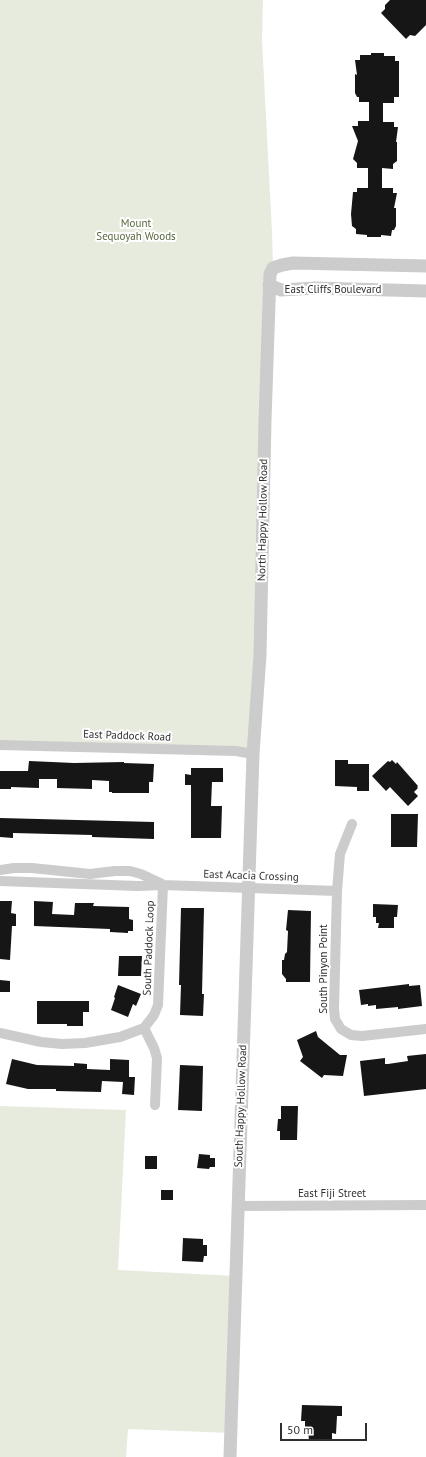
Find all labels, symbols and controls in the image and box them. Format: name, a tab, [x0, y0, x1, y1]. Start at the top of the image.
park label: Mount Sequoyah Woods	[96, 217, 176, 243]
street label: East Cliffs Boulevard	[285, 283, 381, 297]
street label: North Happy Hollow Road	[255, 459, 271, 581]
street label: East Paddock Road	[83, 728, 171, 744]
street label: East Acacia Crossing	[203, 868, 299, 884]
street label: South Paddock Loop	[141, 900, 157, 996]
street label: South Pinyon Point	[317, 924, 331, 1014]
street label: South Happy Hollow Road	[232, 1044, 250, 1168]
street label: East Fiji Street	[298, 1187, 366, 1201]
scale bar	[282, 1415, 369, 1441]
text: 50 m	[287, 1422, 313, 1437]

